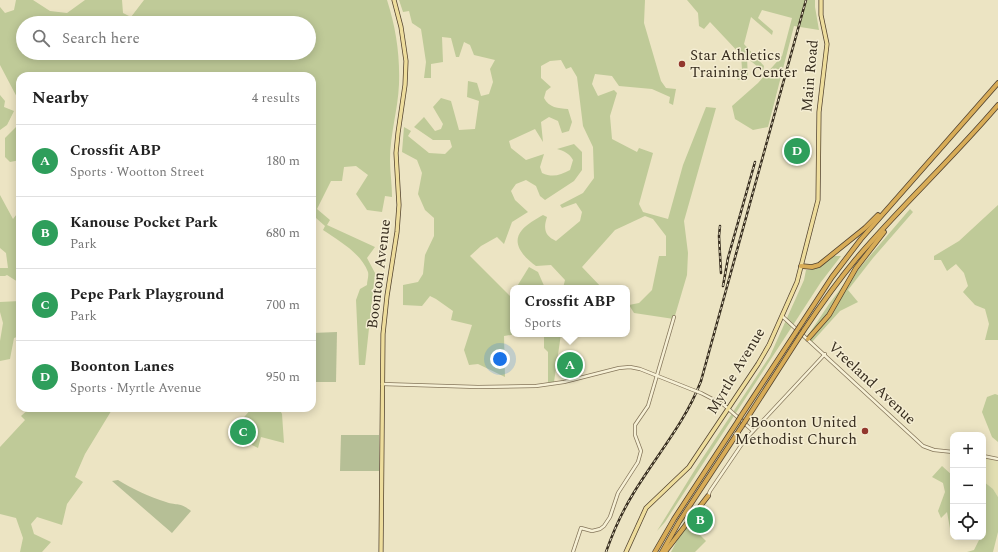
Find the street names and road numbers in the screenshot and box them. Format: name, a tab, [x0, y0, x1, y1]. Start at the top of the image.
street label: Main Road	[795, 39, 825, 113]
street label: Boonton Avenue	[361, 218, 397, 330]
street label: Myrtle Avenue	[701, 323, 771, 419]
street label: Vreeland Avenue	[823, 336, 921, 430]

